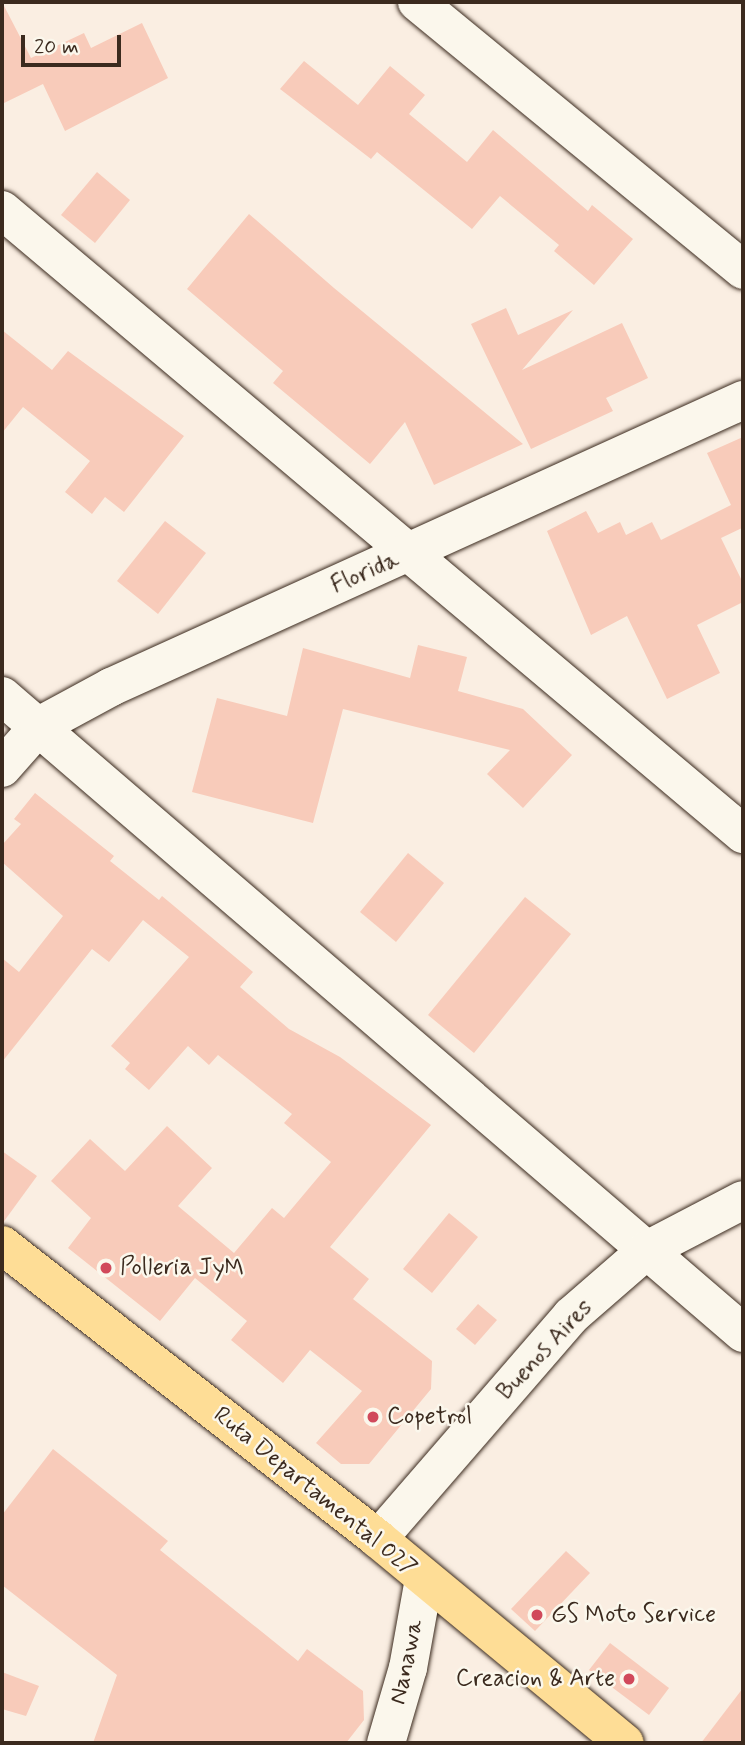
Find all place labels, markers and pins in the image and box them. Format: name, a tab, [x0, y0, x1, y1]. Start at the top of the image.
place label: Polleria JyM	[120, 1254, 244, 1282]
marker: Polleria JyM	[98, 1260, 114, 1276]
place label: Copetrol	[387, 1403, 472, 1431]
marker: Copetrol	[365, 1409, 381, 1425]
place label: GS Moto Service	[551, 1601, 711, 1629]
marker: GS Moto Service	[529, 1607, 545, 1623]
place label: Creacion & Arte	[456, 1665, 615, 1693]
marker: Creacion & Arte	[621, 1671, 637, 1687]

